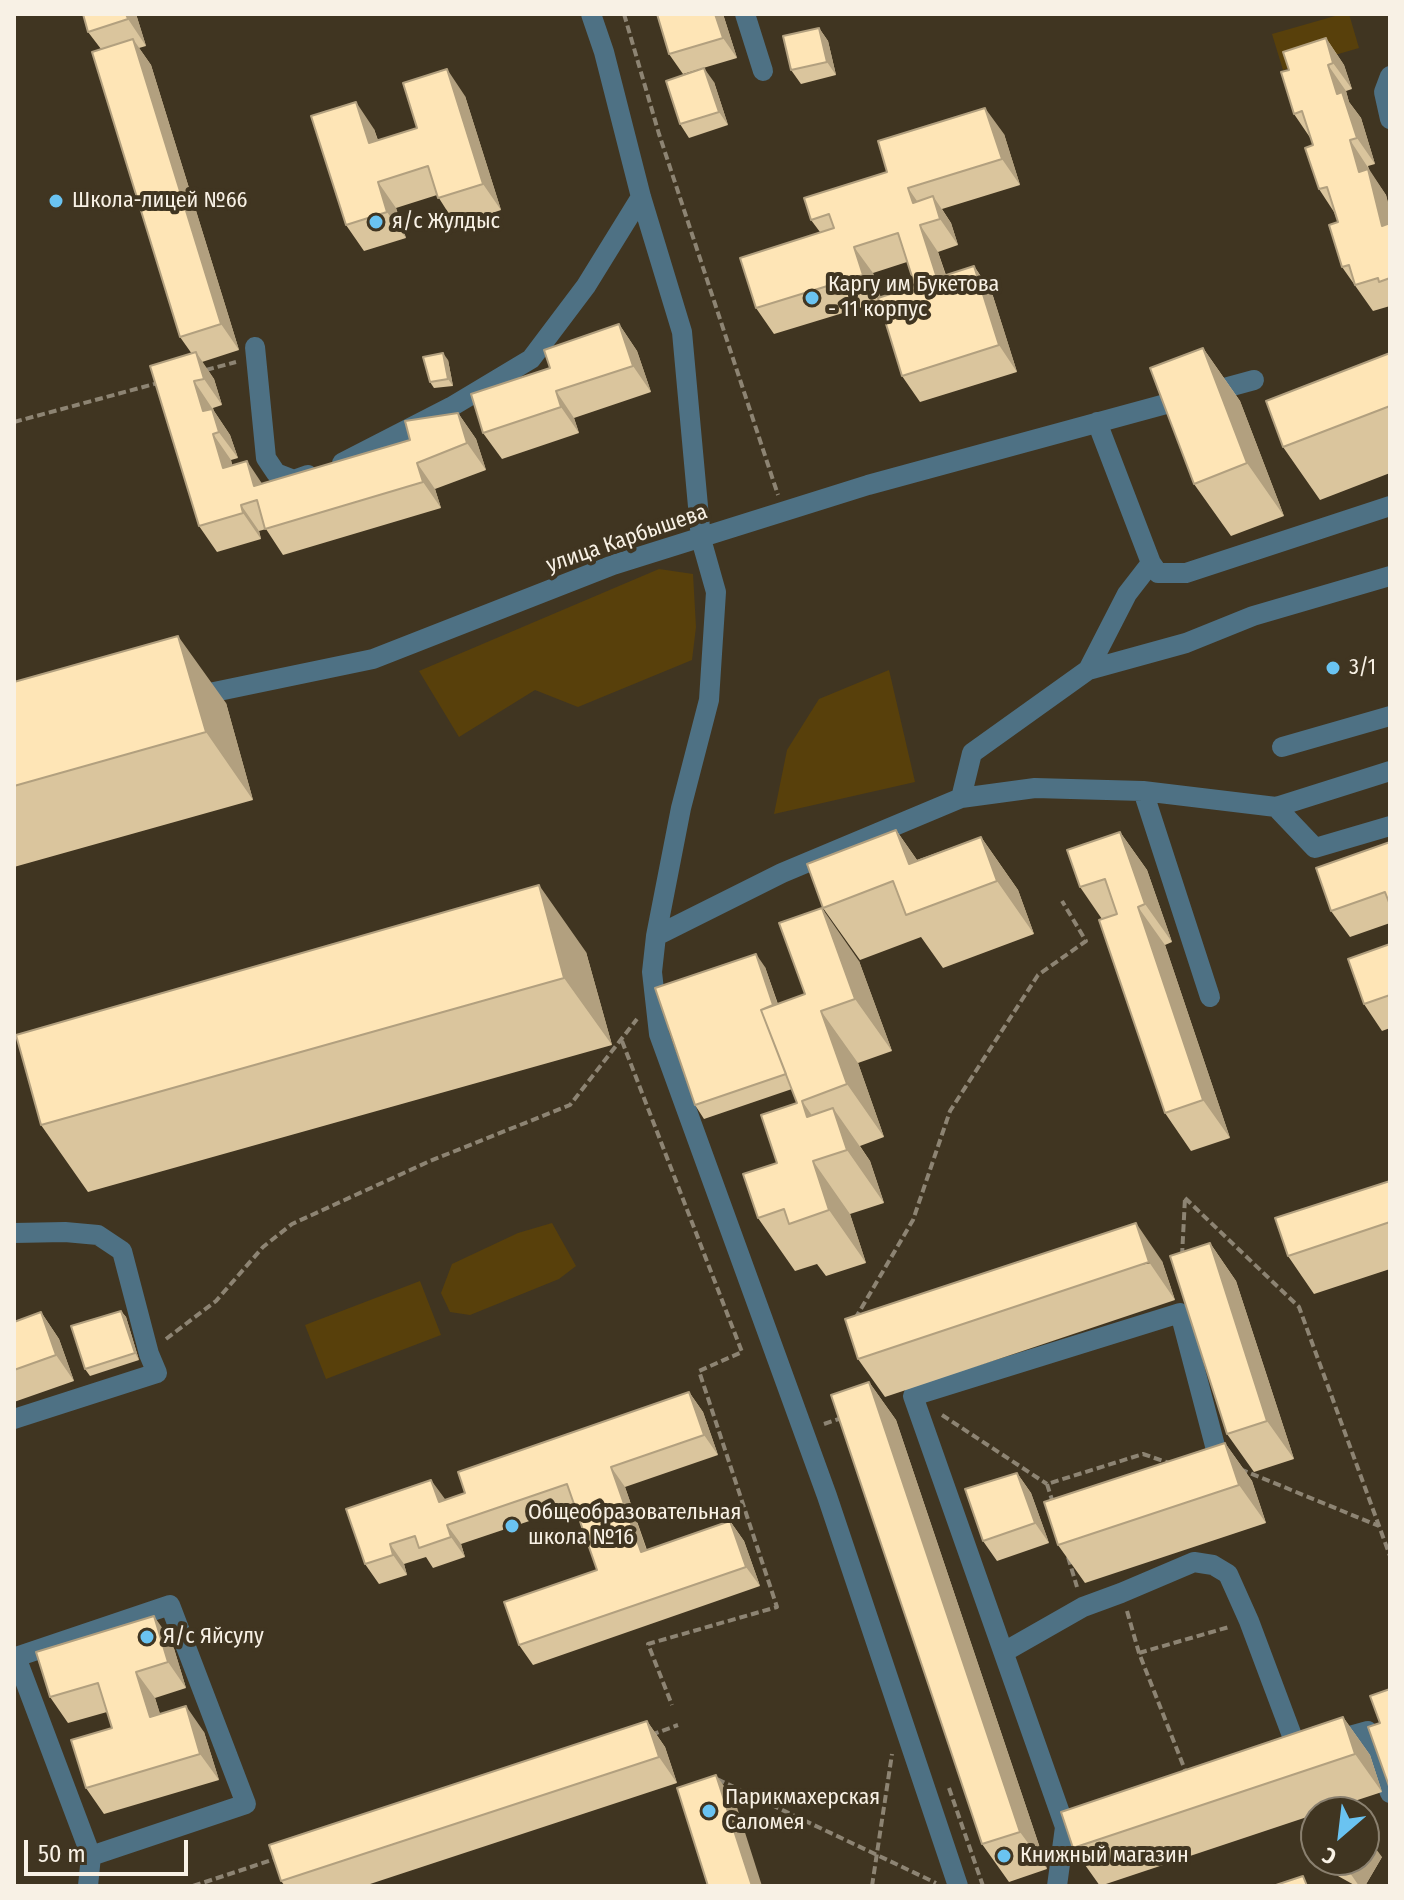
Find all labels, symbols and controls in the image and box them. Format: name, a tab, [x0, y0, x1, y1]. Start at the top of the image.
place label: Школа-лицей №66	[72, 188, 247, 214]
marker: Школа-лицей №66	[47, 192, 65, 210]
place label: я/c Жулдыс	[392, 209, 500, 235]
marker: я/c Жулдыс	[367, 213, 385, 231]
place label: Каргу им Букетова - 11 корпус	[828, 272, 999, 324]
marker: Каргу им Букетова - 11 корпус	[803, 289, 821, 307]
street label: улица Карбышева	[543, 499, 711, 579]
place label: 3/1	[1349, 655, 1376, 681]
marker: 3/1	[1324, 659, 1342, 677]
place label: Общеобразовательная школа №16	[528, 1500, 741, 1552]
marker: Общеобразовательная школа №16	[503, 1517, 521, 1535]
place label: Я/c Яйсулу	[163, 1624, 264, 1650]
marker: Я/c Яйсулу	[138, 1628, 156, 1646]
place label: Парикмахерская Саломея	[725, 1785, 880, 1836]
north arrow	[1300, 1796, 1380, 1876]
marker: Парикмахерская Саломея	[700, 1802, 718, 1820]
scale bar	[28, 1824, 192, 1874]
text: 50 m	[38, 1840, 86, 1868]
text: С	[1318, 1841, 1341, 1870]
place label: Книжный магазин	[1020, 1843, 1189, 1869]
marker: Книжный магазин	[995, 1847, 1013, 1865]

